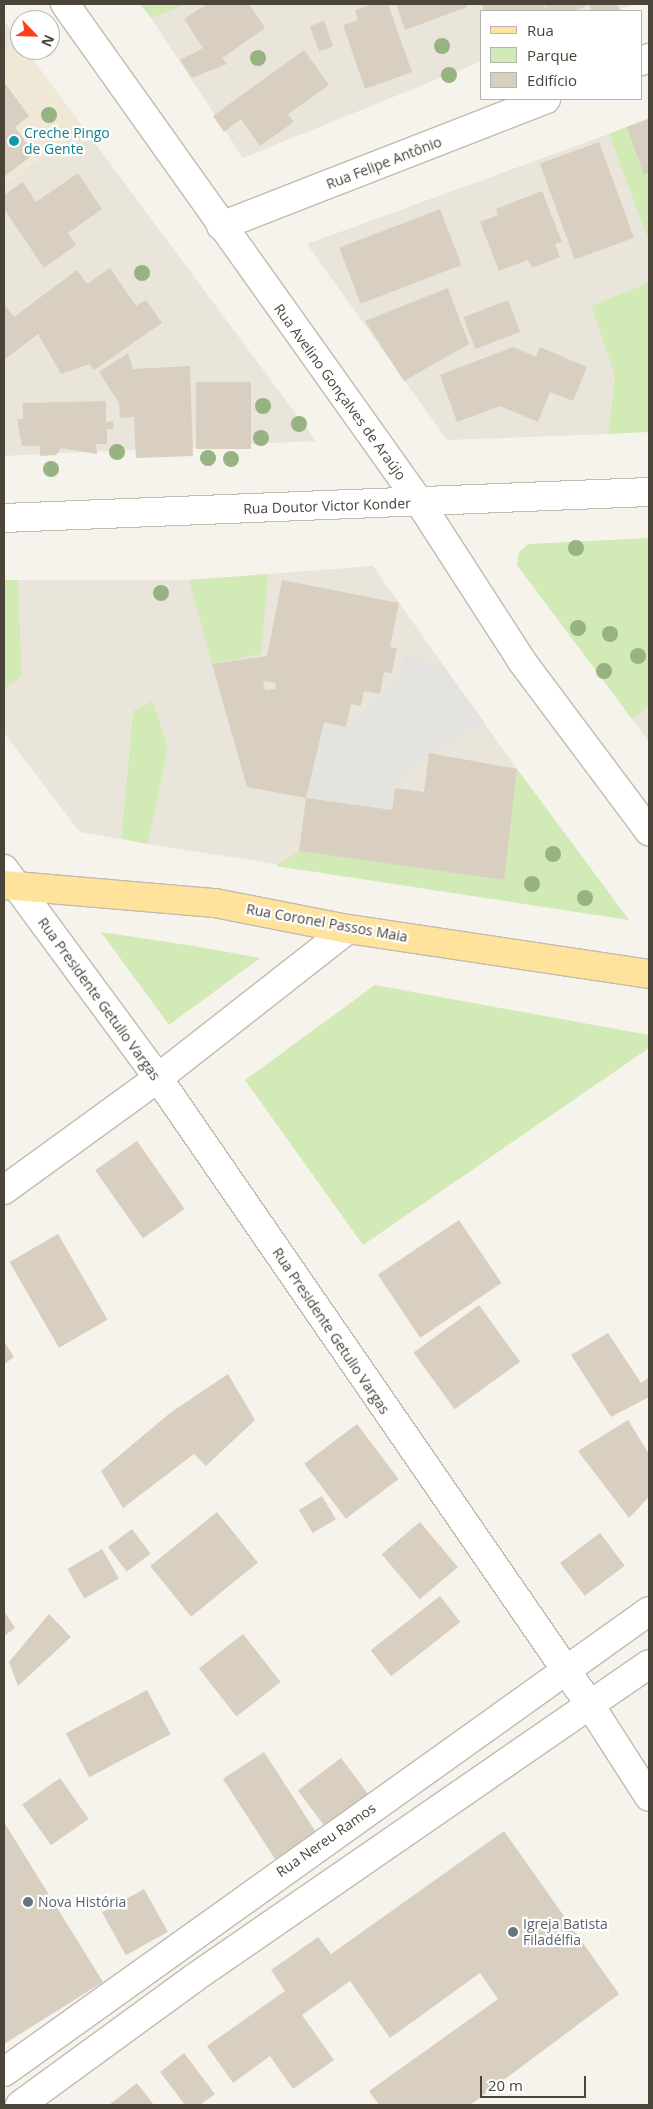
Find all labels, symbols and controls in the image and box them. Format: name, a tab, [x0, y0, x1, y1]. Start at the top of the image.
north arrow	[10, 10, 60, 60]
legend	[480, 10, 643, 100]
text: Rua	[527, 20, 554, 40]
text: N	[37, 32, 59, 50]
text: Parque	[527, 45, 577, 65]
text: Edifício	[527, 70, 577, 90]
place label: Creche Pingo de Gente	[24, 125, 110, 158]
street label: Rua Felipe Antônio	[324, 133, 444, 193]
marker: Creche Pingo de Gente	[8, 135, 20, 147]
street label: Rua Avelino Gonçalves de Araújo	[270, 301, 410, 483]
street label: Rua Doutor Victor Konder	[243, 495, 411, 517]
street label: Rua Coronel Passos Maia	[245, 901, 409, 945]
street label: Rua Presidente Getulio Vargas	[34, 914, 164, 1084]
street label: Rua Presidente Getulio Vargas	[269, 1245, 393, 1417]
street label: Rua Nereu Ramos	[273, 1799, 379, 1881]
place label: Nova História	[38, 1894, 126, 1910]
marker: Nova História	[22, 1896, 34, 1908]
place label: Igreja Batista Filadélfia	[523, 1916, 608, 1948]
marker: Igreja Batista Filadélfia	[507, 1926, 519, 1938]
scale bar	[483, 2066, 589, 2098]
text: 20 m	[488, 2075, 523, 2095]

